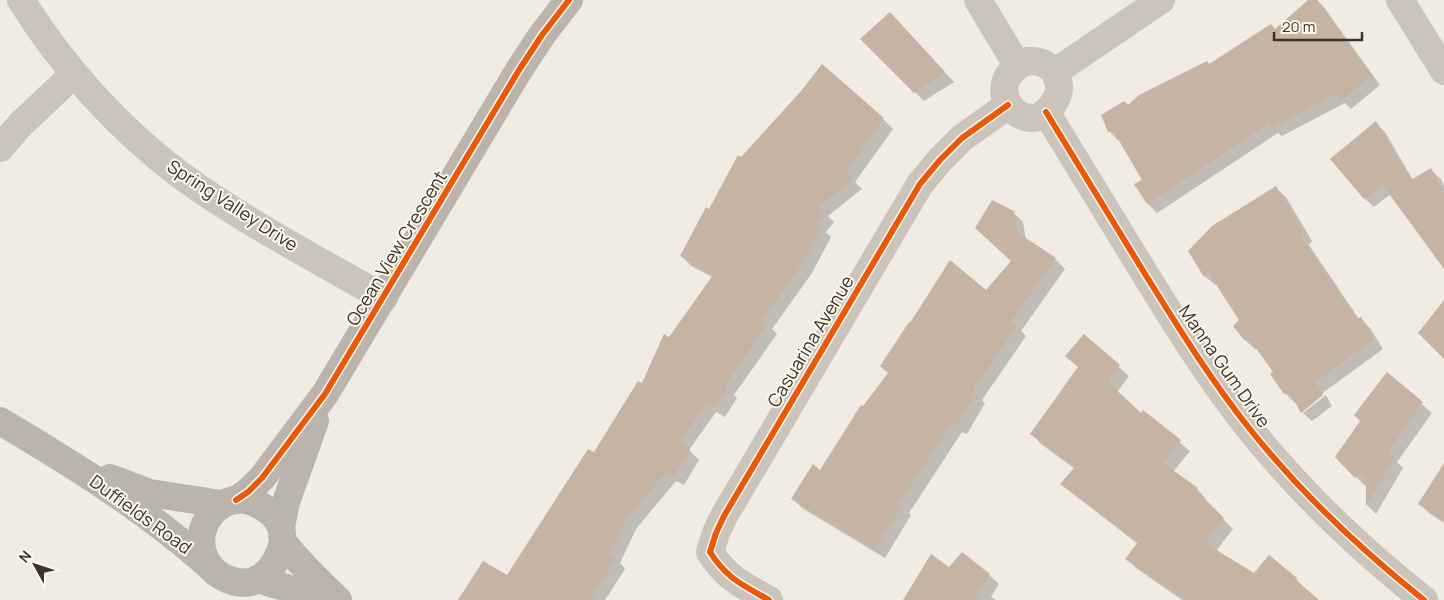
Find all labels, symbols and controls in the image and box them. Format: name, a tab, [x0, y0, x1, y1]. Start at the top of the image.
scale bar	[1274, 10, 1362, 42]
text: 20 m	[1282, 16, 1315, 37]
street label: Spring Valley Drive	[163, 154, 303, 256]
street label: Ocean View Crescent	[340, 166, 452, 330]
street label: Casuarina Avenue	[761, 271, 859, 411]
street label: Manna Gum Drive	[1174, 300, 1276, 432]
street label: Duffields Road	[85, 469, 197, 559]
north arrow	[10, 540, 60, 590]
text: N	[14, 546, 35, 566]

